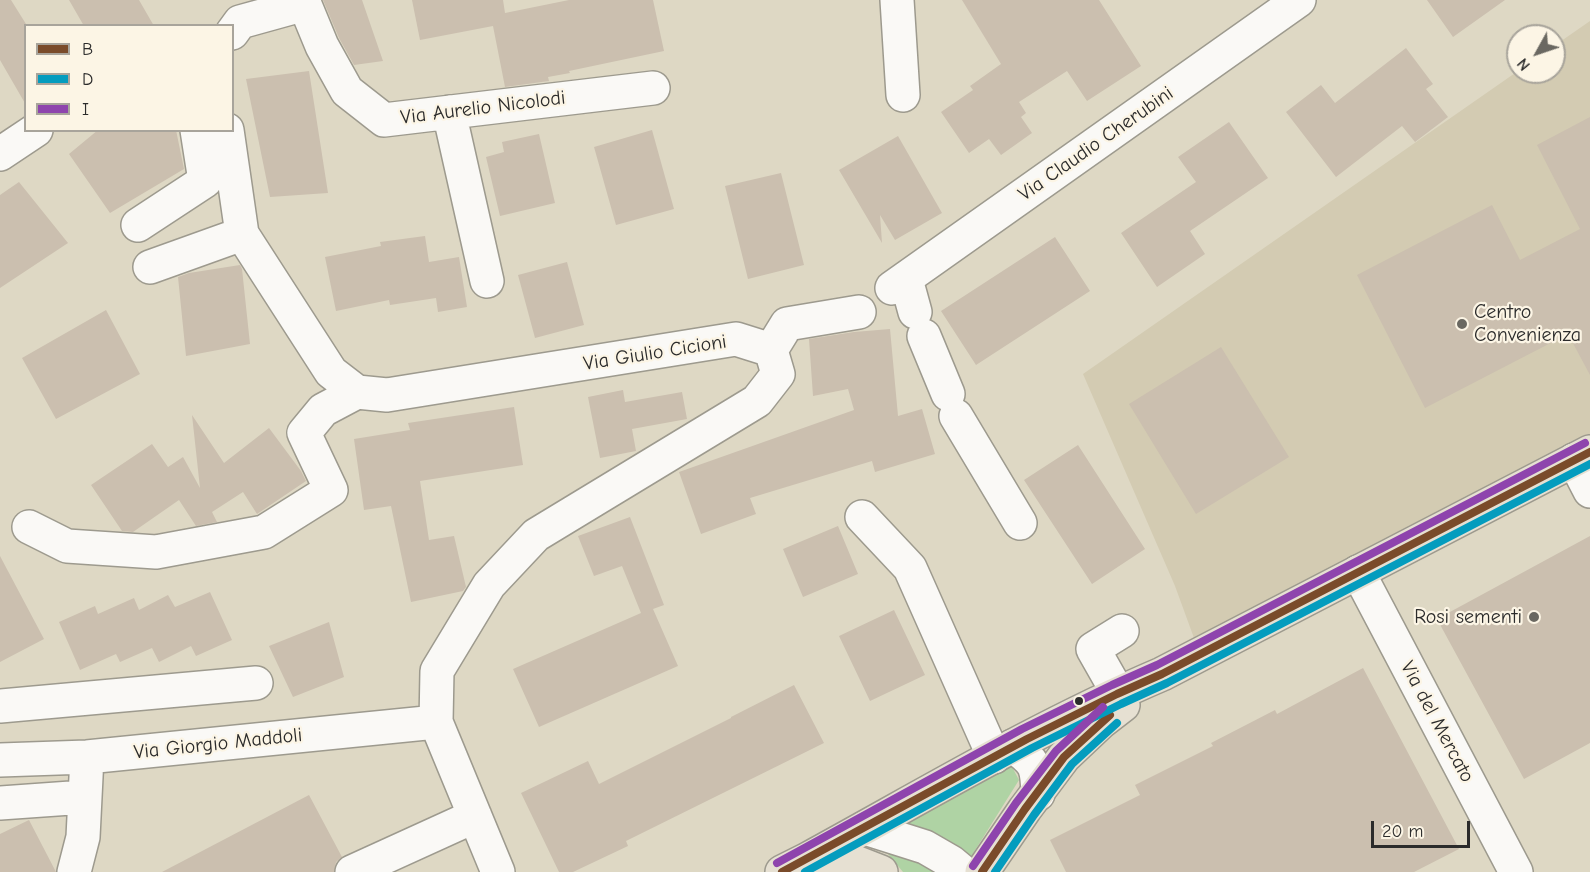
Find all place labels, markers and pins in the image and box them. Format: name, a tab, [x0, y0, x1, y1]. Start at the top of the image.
place label: Centro Convenienza	[1474, 300, 1581, 347]
marker: Centro Convenienza	[1455, 317, 1469, 331]
place label: Rosi sementi	[1414, 605, 1522, 629]
marker: Rosi sementi	[1527, 610, 1541, 624]
unlabelled marker	[1073, 695, 1085, 707]

